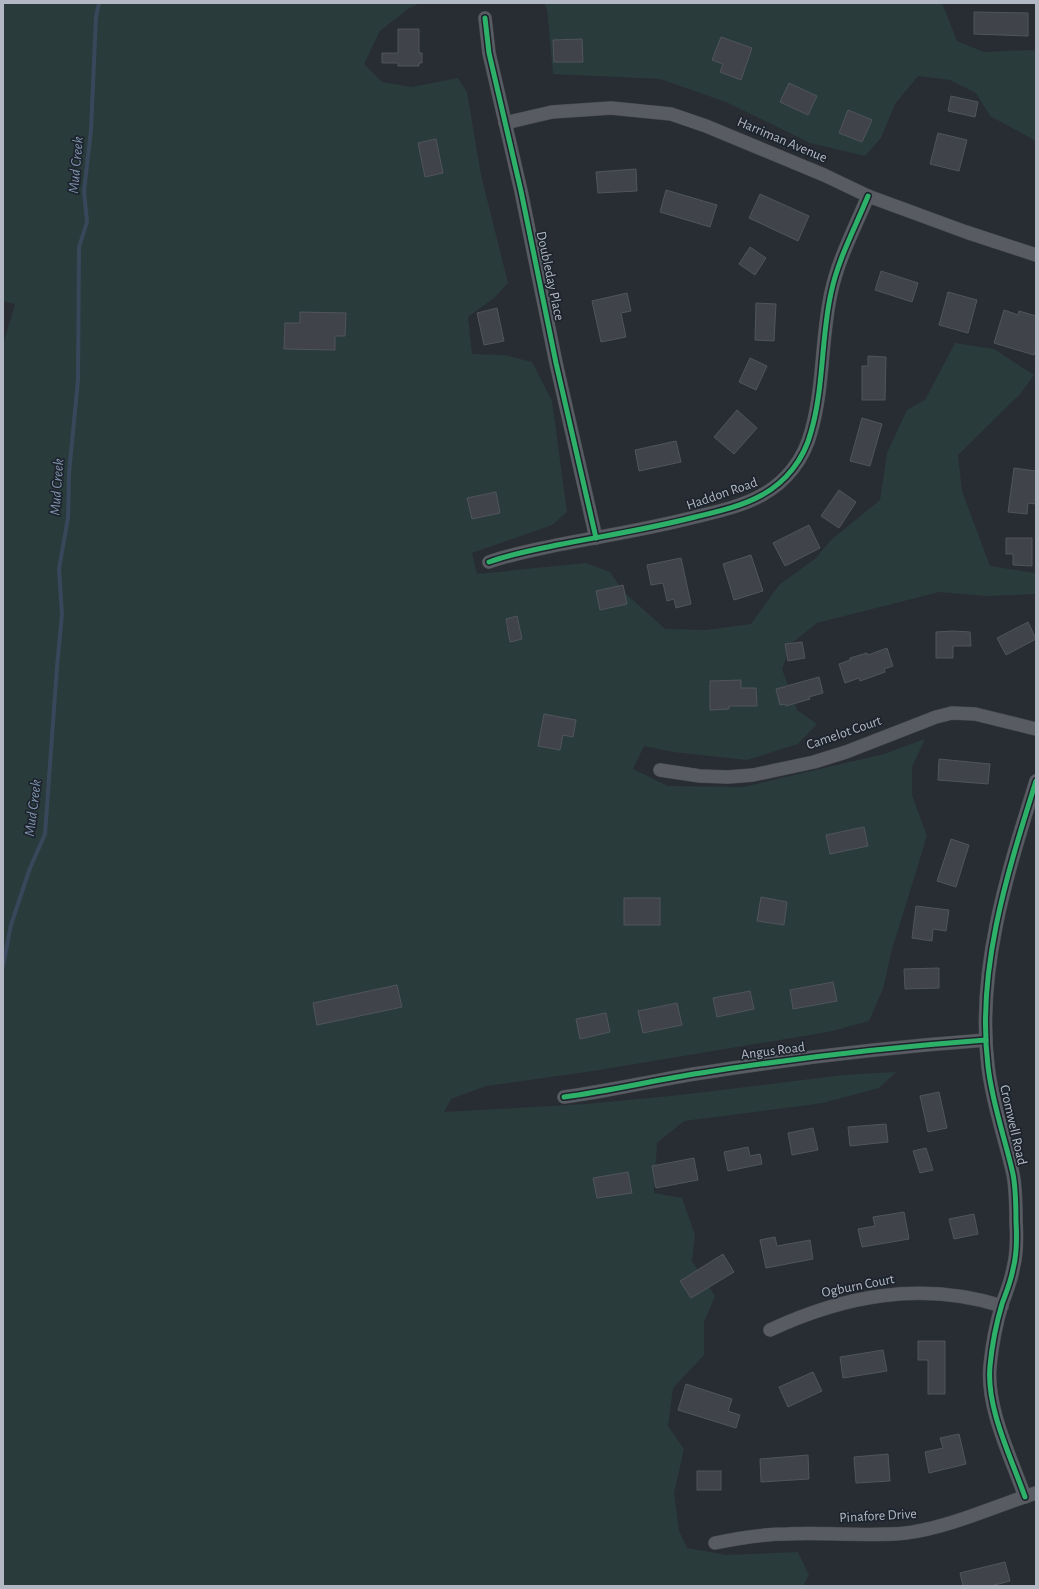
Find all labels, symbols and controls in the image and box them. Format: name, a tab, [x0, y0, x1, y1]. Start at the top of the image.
street label: Harriman Avenue	[735, 115, 829, 165]
water label: Mud Creek	[66, 136, 86, 194]
street label: Doubleday Place	[534, 230, 566, 322]
water label: Mud Creek	[48, 458, 66, 516]
street label: Haddon Road	[685, 475, 759, 513]
street label: Camelot Court	[805, 713, 884, 752]
water label: Mud Creek	[22, 779, 44, 837]
street label: Angus Road	[740, 1040, 806, 1062]
street label: Cromwell Road	[997, 1083, 1029, 1167]
street label: Ogburn Court	[820, 1272, 896, 1300]
street label: Pinafore Drive	[839, 1507, 917, 1525]

